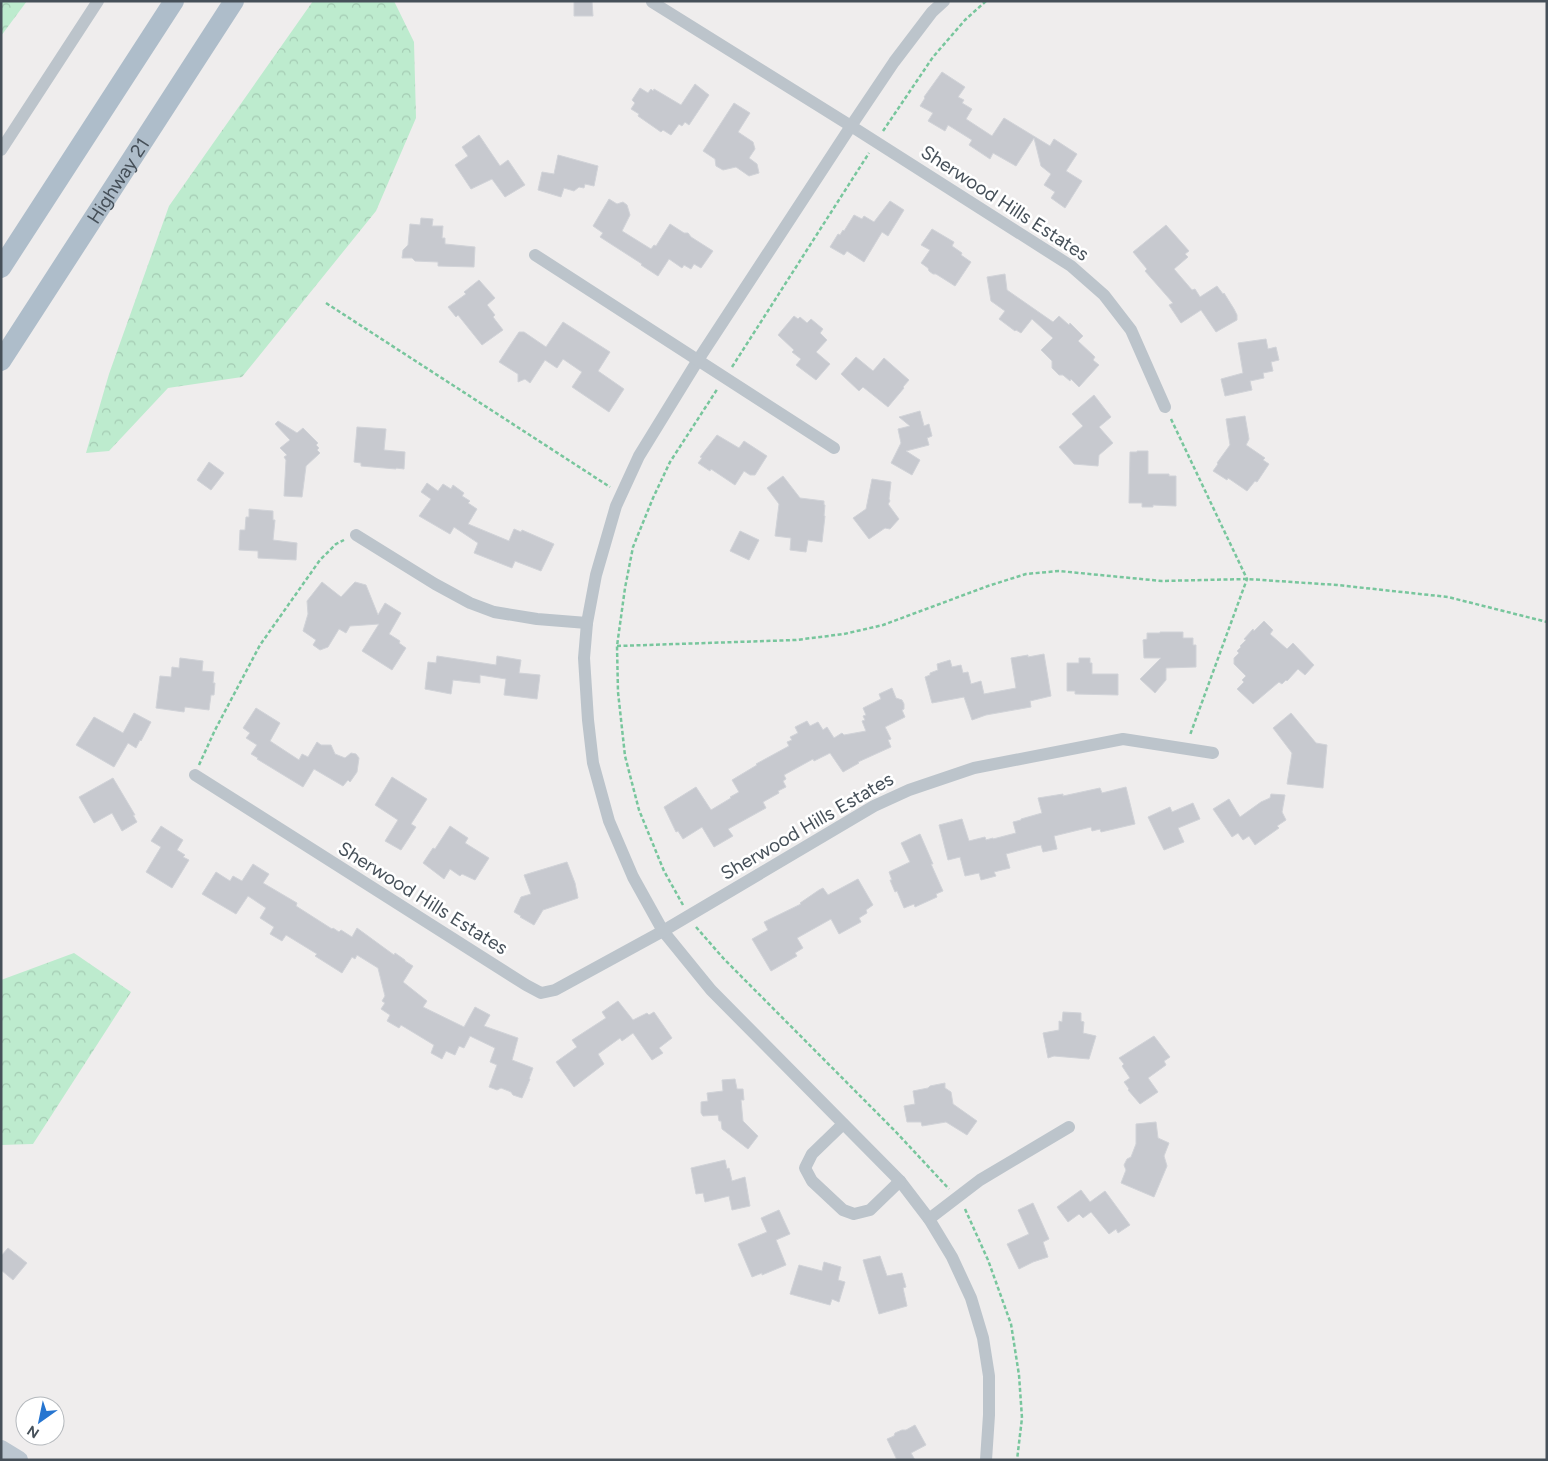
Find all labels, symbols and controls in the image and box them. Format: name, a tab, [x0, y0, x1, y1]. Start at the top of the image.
street label: Highway 21	[82, 133, 154, 228]
street label: Sherwood Hills Estates	[917, 140, 1093, 266]
street label: Sherwood Hills Estates	[717, 767, 898, 885]
street label: Sherwood Hills Estates	[334, 836, 512, 960]
north arrow	[15, 1396, 65, 1446]
text: N	[24, 1421, 42, 1442]

